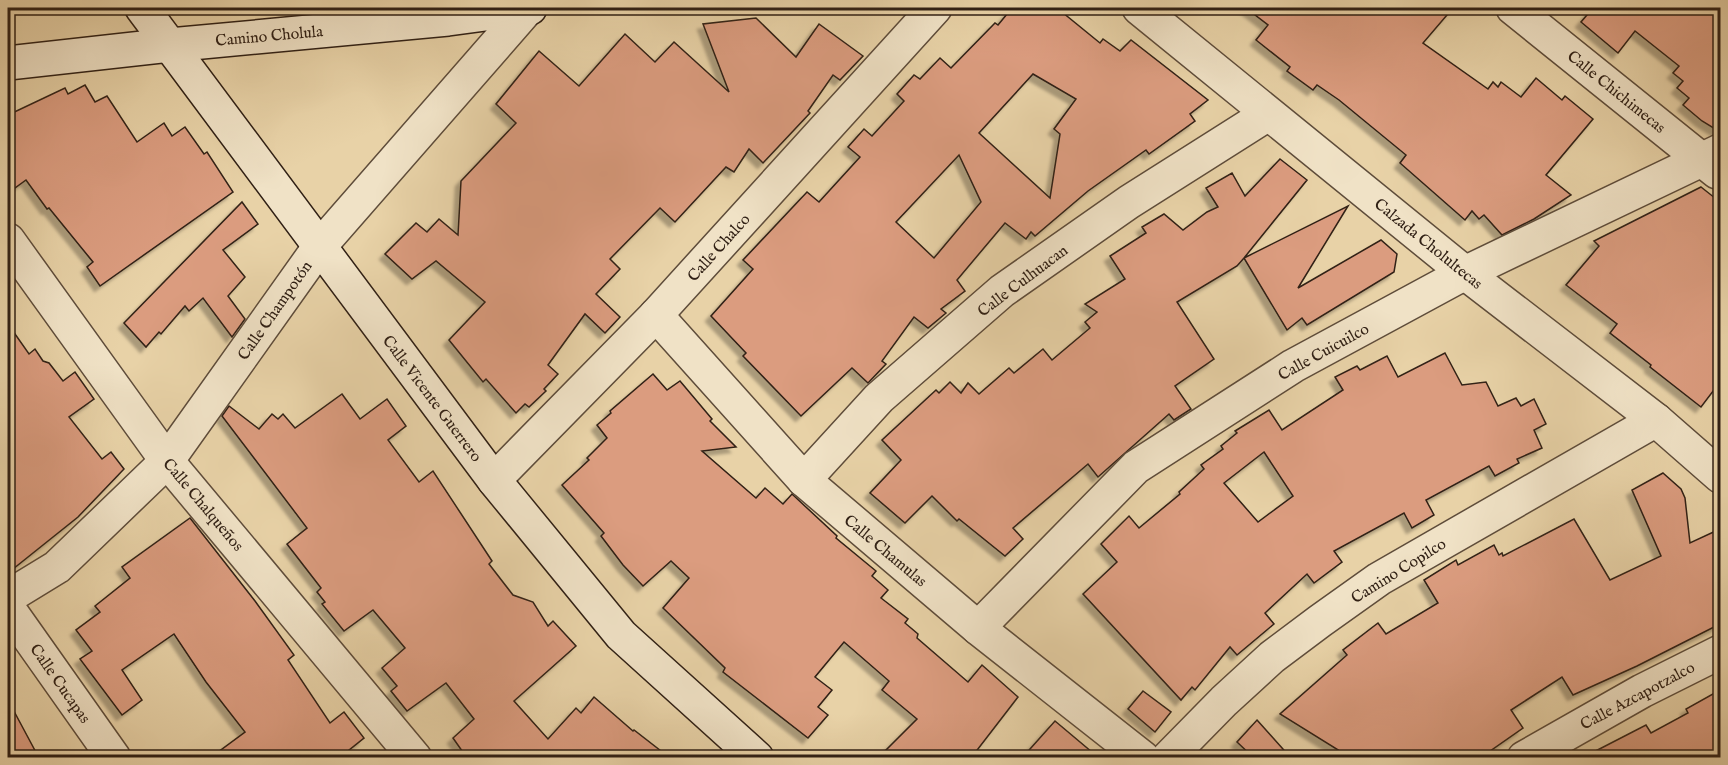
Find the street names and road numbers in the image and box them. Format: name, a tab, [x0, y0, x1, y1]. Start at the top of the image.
street label: Camino Cholula	[215, 22, 324, 52]
street label: Calle Chichimecas	[1563, 47, 1669, 139]
street label: Calzada Cholultecas	[1370, 195, 1486, 295]
street label: Calle Chalco	[684, 210, 755, 286]
street label: Calle Culhuacan	[974, 241, 1073, 322]
street label: Calle Champotón	[234, 257, 318, 365]
street label: Calle Cuicuilco	[1275, 319, 1373, 386]
street label: Calle Vicente Guerrero	[377, 332, 486, 467]
street label: Calle Chalqueños	[158, 455, 247, 556]
street label: Calle Chamulas	[839, 511, 931, 592]
street label: Camino Copilco	[1348, 534, 1451, 609]
street label: Calle Cucapas	[25, 640, 94, 728]
street label: Calle Azcapotzalco	[1577, 658, 1699, 735]

